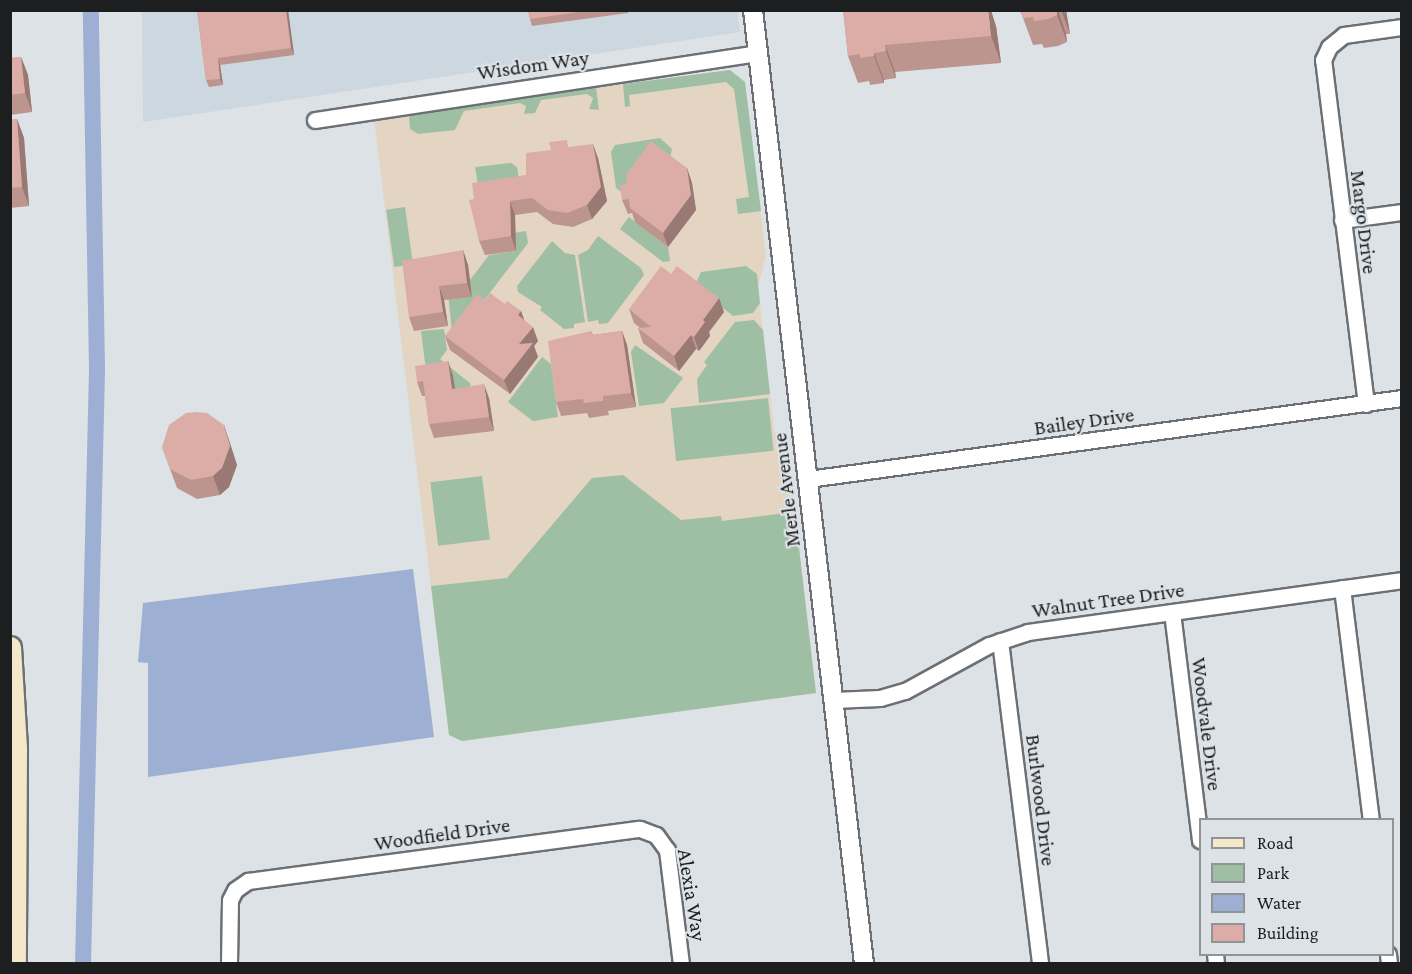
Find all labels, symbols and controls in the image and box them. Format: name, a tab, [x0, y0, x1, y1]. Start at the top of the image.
street label: Wisdom Way	[475, 45, 591, 85]
street label: Margo Drive	[1345, 169, 1383, 275]
street label: Bailey Drive	[1032, 402, 1136, 440]
street label: Merle Avenue	[767, 432, 805, 548]
street label: Walnut Tree Drive	[1030, 577, 1186, 623]
street label: Woodvale Drive	[1186, 656, 1228, 792]
street label: Burlwood Drive	[1020, 733, 1062, 867]
street label: Woodfield Drive	[372, 812, 512, 856]
legend	[1199, 818, 1394, 956]
text: Road	[1257, 833, 1294, 853]
street label: Alexia Way	[672, 847, 712, 943]
text: Park	[1257, 863, 1289, 883]
text: Water	[1257, 893, 1301, 913]
text: Building	[1257, 923, 1318, 943]

